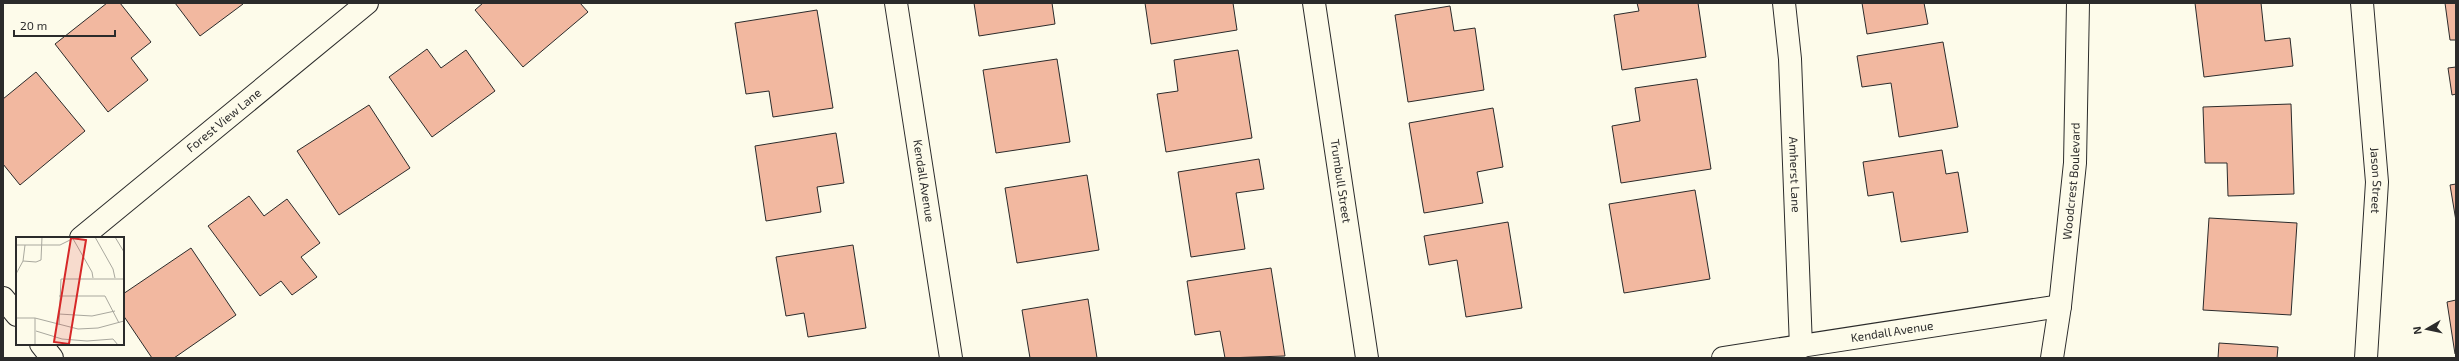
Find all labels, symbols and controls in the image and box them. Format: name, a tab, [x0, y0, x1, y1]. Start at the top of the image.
scale bar	[14, 12, 115, 38]
text: 20 m	[20, 18, 47, 32]
street label: Forest View Lane	[183, 85, 264, 155]
street label: Woodcrest Boulevard	[2059, 122, 2082, 240]
street label: Amherst Lane	[1787, 136, 1804, 213]
street label: Kendall Avenue	[911, 138, 938, 223]
street label: Trumbull Street	[1328, 138, 1355, 224]
street label: Jason Street	[2368, 146, 2385, 215]
inset map	[16, 237, 124, 345]
north arrow	[2407, 309, 2447, 349]
street label: Kendall Avenue	[1850, 318, 1934, 344]
text: N	[2410, 326, 2424, 336]

